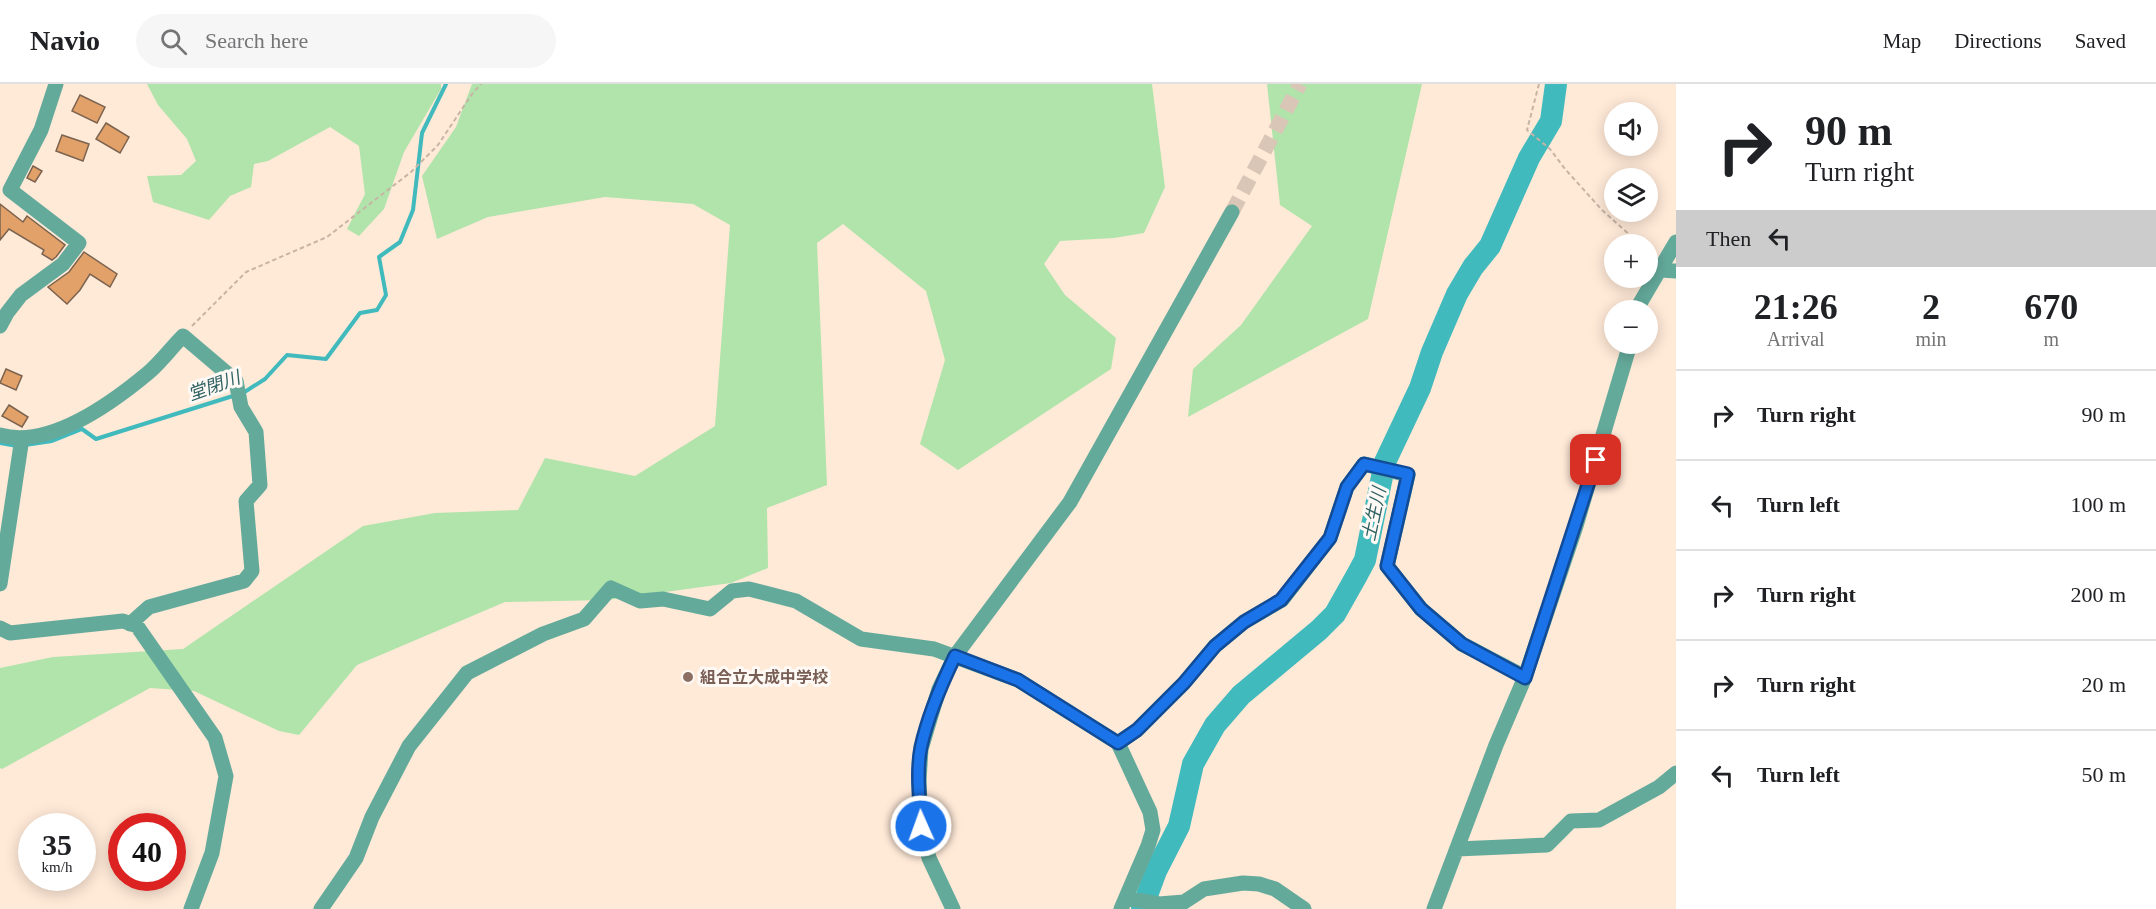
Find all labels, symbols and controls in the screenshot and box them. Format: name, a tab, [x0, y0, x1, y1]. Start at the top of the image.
search box	[136, 14, 556, 68]
text: Navio	[30, 25, 100, 56]
icon: search	[157, 25, 190, 58]
text: Search here	[205, 28, 308, 53]
text: Map	[1883, 29, 1921, 53]
text: Directions	[1954, 29, 2042, 53]
text: Saved	[2075, 29, 2126, 53]
map controls	[1604, 102, 1658, 354]
button: sound	[1604, 102, 1658, 156]
icon: right	[1706, 108, 1784, 186]
text: 90 m	[1805, 108, 1893, 154]
text: Turn right	[1805, 157, 1914, 187]
button: layers	[1604, 168, 1658, 222]
icon: left	[1763, 222, 1796, 255]
text: Then	[1706, 226, 1751, 251]
button: +	[1604, 234, 1658, 288]
text: 21:26	[1754, 287, 1838, 327]
text: 2	[1922, 287, 1940, 327]
text: 670	[2024, 287, 2078, 327]
button: −	[1604, 300, 1658, 354]
text: Arrival	[1767, 328, 1825, 350]
text: min	[1915, 328, 1947, 350]
text: m	[2044, 328, 2059, 350]
water label: 堂閉川	[185, 367, 245, 405]
icon: right	[1706, 399, 1739, 432]
text: Turn right	[1757, 402, 1856, 427]
text: 90 m	[2081, 402, 2126, 427]
pin	[1570, 434, 1621, 485]
icon: arrive	[1579, 443, 1612, 476]
water label: 土生川	[1359, 484, 1390, 542]
icon: left	[1706, 489, 1739, 522]
text: Turn left	[1757, 492, 1840, 517]
text: 100 m	[2070, 492, 2126, 517]
icon: right	[1706, 579, 1739, 612]
text: Turn right	[1757, 582, 1856, 607]
text: 200 m	[2070, 582, 2126, 607]
place label: 組合立大成中学校	[700, 668, 828, 686]
icon: right	[1706, 669, 1739, 702]
marker: 組合立大成中学校	[681, 670, 695, 684]
text: Turn right	[1757, 672, 1856, 697]
text: 20 m	[2081, 672, 2126, 697]
icon: left	[1706, 759, 1739, 792]
text: Turn left	[1757, 762, 1840, 787]
text: 50 m	[2081, 762, 2126, 787]
position arrow	[889, 794, 953, 858]
speed limit sign: 40	[108, 813, 186, 891]
text: 35	[42, 828, 72, 861]
text: km/h	[42, 859, 72, 875]

